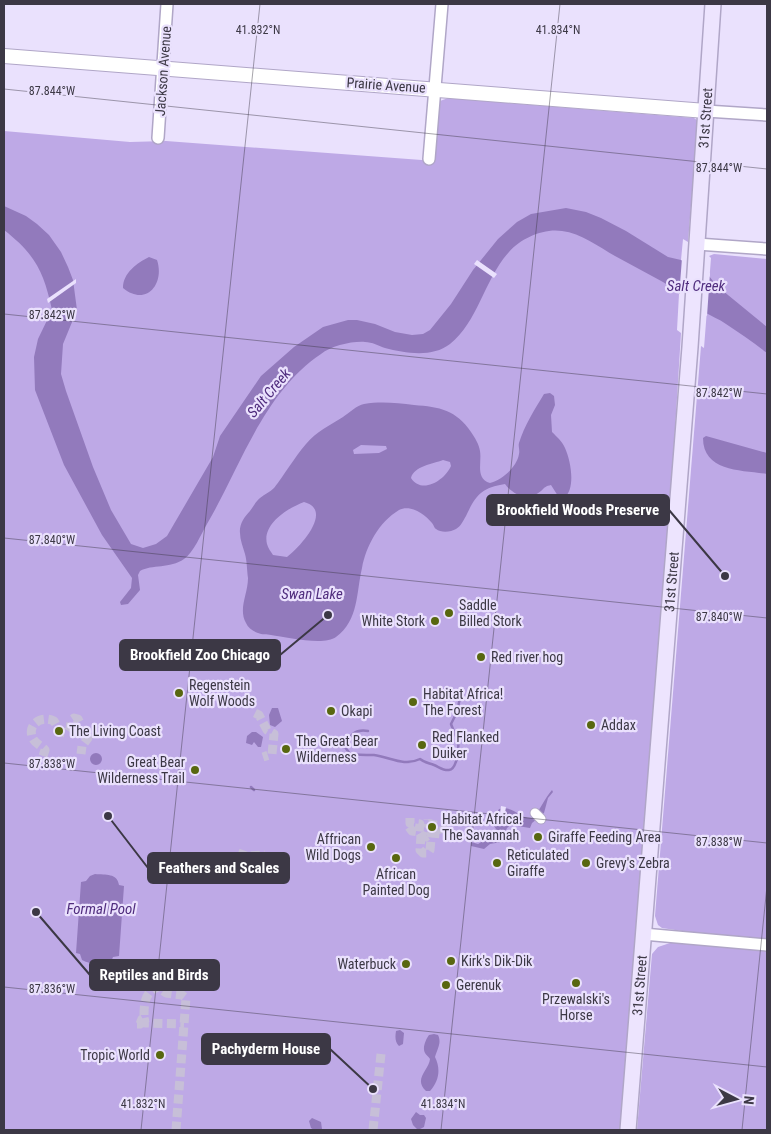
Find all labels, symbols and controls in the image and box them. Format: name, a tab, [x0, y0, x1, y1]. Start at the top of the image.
text: 41.832°N	[236, 23, 280, 37]
text: 41.834°N	[536, 23, 580, 37]
street label: Jackson Avenue	[152, 25, 174, 116]
street label: Prairie Avenue	[346, 74, 427, 96]
text: 87.844°W	[29, 84, 75, 98]
street label: 31st Street	[695, 87, 715, 149]
text: 87.844°W	[696, 161, 742, 175]
water label: Salt Creek	[667, 277, 726, 295]
text: 87.842°W	[29, 308, 75, 322]
water label: Salt Creek	[243, 365, 295, 421]
text: 87.842°W	[696, 386, 742, 400]
callout: Brookfield Woods Preserve	[487, 495, 669, 525]
text: Brookfield Woods Preserve	[497, 501, 659, 519]
text: 87.840°W	[29, 533, 75, 547]
street label: 31st Street	[661, 551, 682, 612]
water label: Swan Lake	[281, 585, 343, 603]
place label: Saddle Billed Stork	[459, 597, 523, 629]
marker: Saddle Billed Stork	[443, 607, 455, 619]
text: 87.840°W	[696, 610, 742, 624]
place label: White Stork	[362, 613, 426, 629]
marker: White Stork	[429, 615, 441, 627]
callout: Brookfield Zoo Chicago	[120, 640, 280, 670]
text: Brookfield Zoo Chicago	[130, 646, 270, 664]
place label: Red river hog	[491, 649, 563, 665]
marker: Red river hog	[475, 651, 487, 663]
place label: Regenstein Wolf Woods	[189, 677, 255, 709]
place label: Habitat Africa! The Forest	[423, 686, 503, 718]
marker: Regenstein Wolf Woods	[173, 687, 185, 699]
marker: Habitat Africa! The Forest	[407, 696, 419, 708]
place label: Okapi	[341, 703, 373, 719]
marker: Okapi	[325, 705, 337, 717]
place label: Addax	[601, 717, 636, 733]
marker: Addax	[585, 719, 597, 731]
place label: The Living Coast	[69, 723, 161, 739]
marker: The Living Coast	[53, 725, 65, 737]
place label: Red Flanked Duiker	[432, 729, 499, 761]
place label: The Great Bear Wilderness	[296, 733, 378, 765]
marker: Red Flanked Duiker	[416, 739, 428, 751]
marker: The Great Bear Wilderness	[280, 743, 292, 755]
place label: Great Bear Wilderness Trail	[97, 754, 185, 786]
text: 87.838°W	[29, 757, 75, 771]
marker: Great Bear Wilderness Trail	[189, 764, 201, 776]
place label: Habitat Africa! The Savannah	[442, 811, 522, 843]
marker: Habitat Africa! The Savannah	[426, 821, 438, 833]
place label: Giraffe Feeding Area	[548, 829, 661, 845]
place label: Affrican Wild Dogs	[305, 831, 361, 863]
marker: Giraffe Feeding Area	[532, 831, 544, 843]
text: 87.838°W	[696, 835, 742, 849]
marker: Affrican Wild Dogs	[365, 841, 377, 853]
place label: Reticulated Giraffe	[507, 847, 569, 879]
marker: African Painted Dog	[390, 852, 402, 864]
callout: Feathers and Scales	[148, 853, 289, 883]
place label: Grevy's Zebra	[596, 855, 670, 871]
marker: Reticulated Giraffe	[491, 857, 503, 869]
marker: Grevy's Zebra	[580, 857, 592, 869]
text: Feathers and Scales	[159, 859, 280, 877]
place label: African Painted Dog	[362, 866, 430, 898]
water label: Formal Pool	[66, 900, 136, 918]
place label: Kirk's Dik-Dik	[461, 953, 533, 969]
marker: Kirk's Dik-Dik	[445, 955, 457, 967]
street label: 31st Street	[629, 955, 650, 1016]
place label: Waterbuck	[337, 956, 397, 972]
marker: Waterbuck	[400, 958, 412, 970]
callout: Reptiles and Birds	[90, 960, 219, 990]
text: Reptiles and Birds	[99, 966, 209, 984]
place label: Gerenuk	[456, 977, 502, 993]
marker: Przewalski's Horse	[570, 977, 582, 989]
marker: Gerenuk	[440, 979, 452, 991]
text: 87.836°W	[29, 982, 75, 996]
place label: Przewalski's Horse	[542, 991, 610, 1023]
callout: Pachyderm House	[202, 1034, 330, 1064]
text: Pachyderm House	[212, 1040, 320, 1058]
place label: Tropic World	[80, 1047, 150, 1063]
marker: Tropic World	[154, 1049, 166, 1061]
north arrow	[711, 1074, 761, 1124]
text: N	[741, 1095, 757, 1105]
text: 41.832°N	[121, 1097, 165, 1111]
text: 41.834°N	[421, 1097, 465, 1111]

